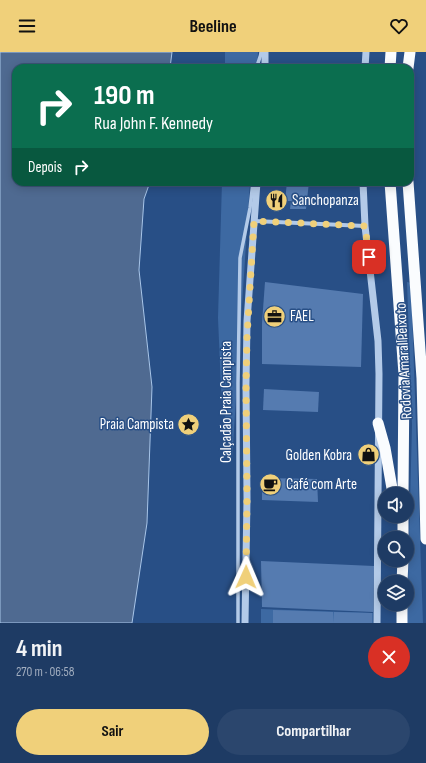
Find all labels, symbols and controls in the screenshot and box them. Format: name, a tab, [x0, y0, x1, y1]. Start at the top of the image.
icon: menu	[16, 15, 38, 37]
icon: heart	[388, 15, 410, 37]
text: Beeline	[189, 16, 237, 37]
text: 190 m	[94, 79, 155, 112]
icon: right	[28, 80, 80, 132]
text: Rua John F. Kennedy	[94, 113, 213, 134]
icon: right	[70, 156, 92, 178]
text: Depois	[28, 158, 62, 177]
restaurant icon: Sanchopanza	[264, 187, 290, 213]
place label: Sanchopanza	[292, 191, 359, 210]
pin	[352, 240, 386, 274]
icon: arrive	[358, 246, 380, 268]
street label: Rodovia Amaral Peixoto	[391, 302, 417, 420]
office icon: FAEL	[261, 303, 287, 329]
place label: FAEL	[290, 307, 314, 326]
street label: Calçadão Praia Campista	[217, 341, 236, 463]
place icon: Praia Campista	[176, 411, 202, 437]
place label: Praia Campista	[100, 415, 174, 434]
shop icon: Golden Kobra	[355, 442, 381, 468]
place label: Golden Kobra	[286, 446, 352, 465]
cafe icon: Café com Arte	[258, 471, 284, 497]
place label: Café com Arte	[286, 475, 357, 494]
map controls	[378, 487, 414, 611]
button: sound	[378, 487, 414, 523]
button: search	[378, 531, 414, 567]
position arrow	[225, 556, 267, 598]
button: layers	[378, 575, 414, 611]
text: 4 min	[16, 634, 62, 663]
button: close	[368, 636, 410, 678]
text: 270 m · 06:58	[16, 664, 74, 680]
button: Sair	[16, 709, 209, 755]
button: Compartilhar	[217, 709, 410, 755]

